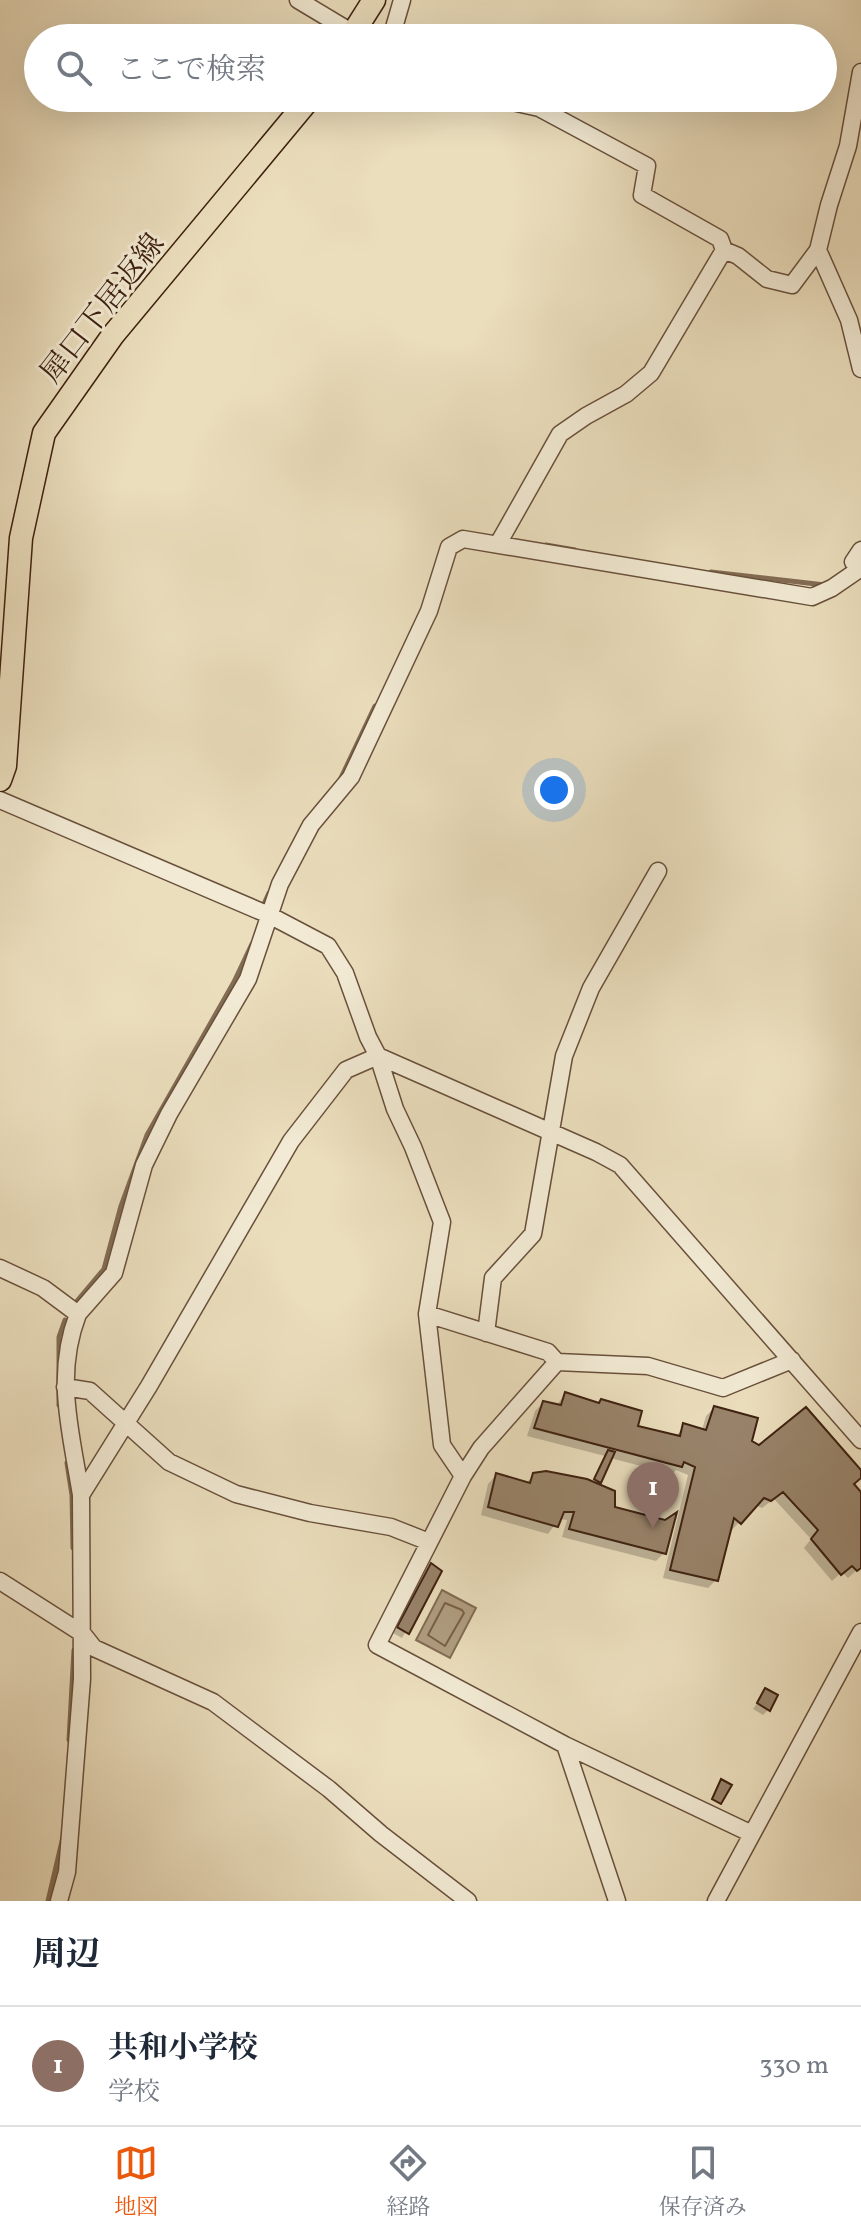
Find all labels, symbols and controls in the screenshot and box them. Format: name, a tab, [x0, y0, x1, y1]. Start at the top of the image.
search box	[24, 24, 837, 112]
icon: search	[52, 46, 96, 90]
text: ここで検索	[116, 50, 266, 92]
street label: 犀口下居返線	[32, 225, 176, 393]
your location	[534, 770, 574, 810]
pin: 1	[627, 1462, 679, 1528]
text: 周辺	[32, 1933, 100, 1980]
text: 共和小学校	[108, 2028, 258, 2070]
text: 1	[53, 2048, 63, 2084]
text: 330 m	[759, 2048, 829, 2084]
text: 学校	[108, 2075, 160, 2111]
tab: 地図	[114, 2141, 158, 2224]
tab: 経路	[386, 2141, 431, 2224]
tab: 保存済み	[659, 2141, 747, 2224]

